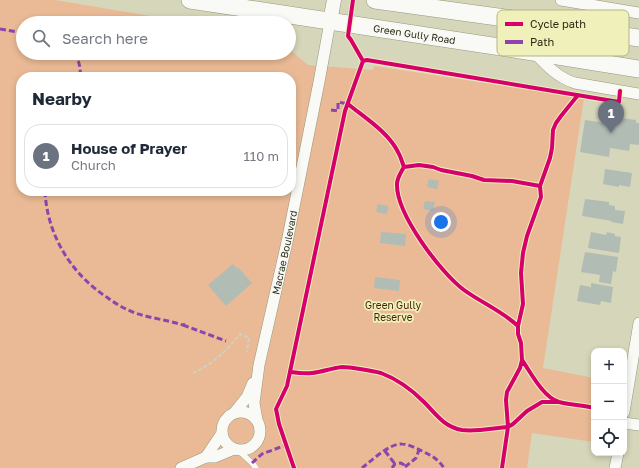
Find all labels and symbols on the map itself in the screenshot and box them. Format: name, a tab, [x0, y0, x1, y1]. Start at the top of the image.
legend	[497, 10, 629, 56]
text: Cycle path	[530, 17, 586, 30]
street label: Green Gully Road	[372, 22, 456, 46]
text: Path	[530, 35, 554, 48]
pin: 1	[598, 100, 624, 133]
street label: Macrae Boulevard	[269, 209, 299, 296]
your location	[431, 212, 451, 232]
park label: Green Gully Reserve	[365, 299, 421, 323]

